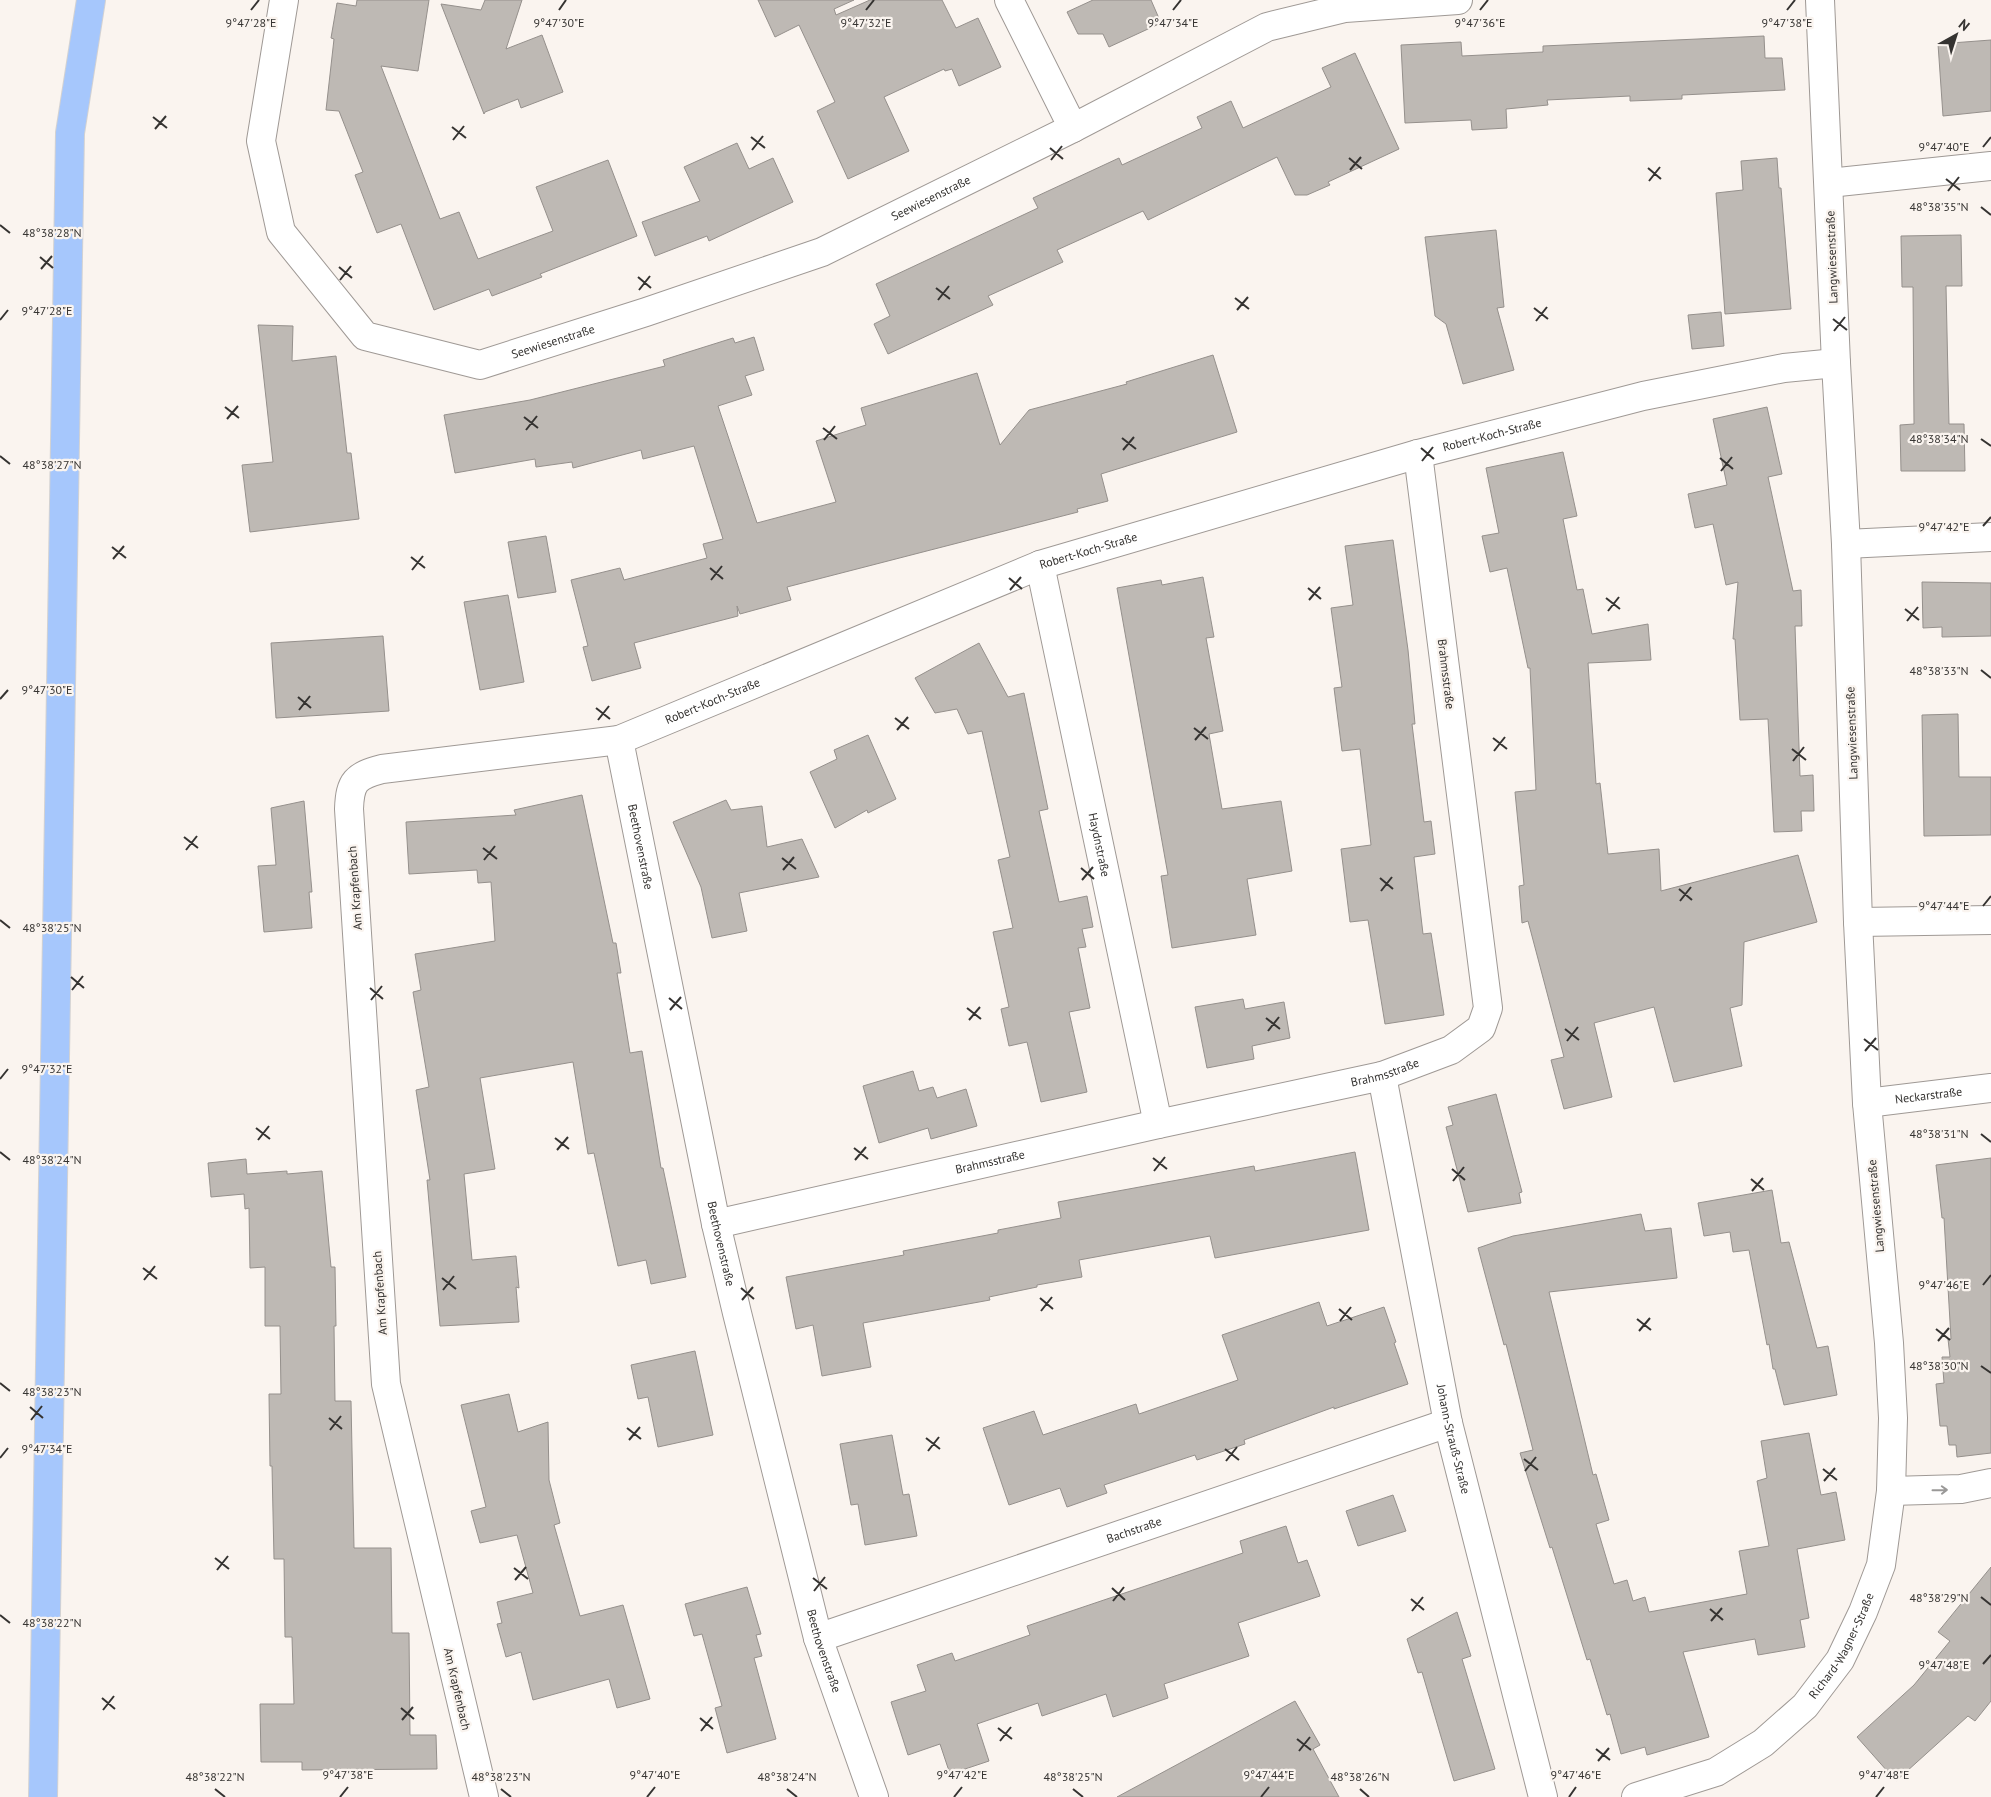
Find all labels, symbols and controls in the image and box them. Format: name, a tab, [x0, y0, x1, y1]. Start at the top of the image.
north arrow	[1931, 10, 1981, 60]
text: 9°47'28"E	[226, 15, 276, 30]
text: 9°47'30"E	[534, 15, 584, 30]
text: 9°47'32"E	[841, 15, 891, 30]
text: 9°47'34"E	[1148, 15, 1198, 30]
text: 9°47'36"E	[1455, 15, 1505, 30]
text: 9°47'38"E	[1762, 15, 1812, 30]
text: N	[1955, 15, 1973, 35]
text: 9°47'40"E	[1919, 139, 1969, 154]
street label: Seewiesenstraße	[889, 172, 973, 224]
text: 48°38'35"N	[1909, 199, 1969, 214]
street label: Langwiesenstraße	[1822, 210, 1841, 304]
text: 48°38'28"N	[22, 225, 82, 240]
text: 9°47'28"E	[22, 303, 72, 318]
street label: Seewiesenstraße	[509, 321, 596, 362]
street label: Robert-Koch-Straße	[1441, 415, 1543, 454]
text: 48°38'34"N	[1909, 431, 1969, 446]
text: 48°38'27"N	[22, 457, 82, 472]
text: 9°47'42"E	[1919, 519, 1969, 534]
street label: Robert-Koch-Straße	[1038, 529, 1139, 572]
street label: Brahmsstraße	[1435, 638, 1458, 710]
text: 48°38'33"N	[1909, 663, 1969, 678]
street label: Robert-Koch-Straße	[663, 674, 762, 727]
text: 9°47'30"E	[22, 682, 72, 697]
street label: Langwiesenstraße	[1842, 686, 1861, 780]
street label: Beethovenstraße	[625, 803, 657, 891]
street label: Haydnstraße	[1086, 811, 1114, 878]
street label: Am Krapfenbach	[344, 846, 365, 931]
text: 9°47'44"E	[1919, 898, 1969, 913]
text: 48°38'25"N	[22, 920, 82, 935]
street label: Brahmsstraße	[1349, 1055, 1421, 1089]
text: 9°47'32"E	[22, 1061, 72, 1076]
street label: Neckarstraße	[1894, 1084, 1963, 1107]
text: 48°38'31"N	[1909, 1126, 1969, 1141]
street label: Brahmsstraße	[954, 1146, 1026, 1177]
text: 48°38'24"N	[22, 1152, 82, 1167]
street label: Langwiesenstraße	[1864, 1159, 1887, 1253]
street label: Beethovenstraße	[705, 1200, 738, 1288]
street label: Am Krapfenbach	[369, 1251, 390, 1336]
text: 9°47'46"E	[1919, 1277, 1969, 1292]
text: 48°38'30"N	[1909, 1358, 1969, 1373]
street label: Johann-Strauß-Straße	[1434, 1382, 1474, 1495]
text: 48°38'23"N	[22, 1384, 82, 1399]
text: 9°47'34"E	[22, 1441, 72, 1456]
one-way arrow	[1931, 1485, 1947, 1494]
street label: Bachstraße	[1104, 1513, 1164, 1546]
text: 48°38'29"N	[1909, 1590, 1969, 1605]
street label: Richard-Wagner-Straße	[1805, 1591, 1877, 1701]
street label: Beethovenstraße	[804, 1608, 845, 1694]
text: 48°38'22"N	[22, 1615, 82, 1630]
street label: Am Krapfenbach	[441, 1646, 474, 1732]
text: 9°47'48"E	[1919, 1657, 1969, 1672]
text: 9°47'38"E	[323, 1767, 373, 1782]
text: 9°47'40"E	[630, 1767, 680, 1782]
text: 9°47'42"E	[937, 1767, 987, 1782]
text: 9°47'44"E	[1244, 1767, 1294, 1782]
text: 9°47'46"E	[1551, 1767, 1601, 1782]
text: 9°47'48"E	[1859, 1767, 1909, 1782]
text: 48°38'22"N	[185, 1769, 245, 1784]
text: 48°38'23"N	[471, 1769, 531, 1784]
text: 48°38'24"N	[757, 1769, 817, 1784]
text: 48°38'25"N	[1043, 1769, 1103, 1784]
text: 48°38'26"N	[1330, 1769, 1390, 1784]

